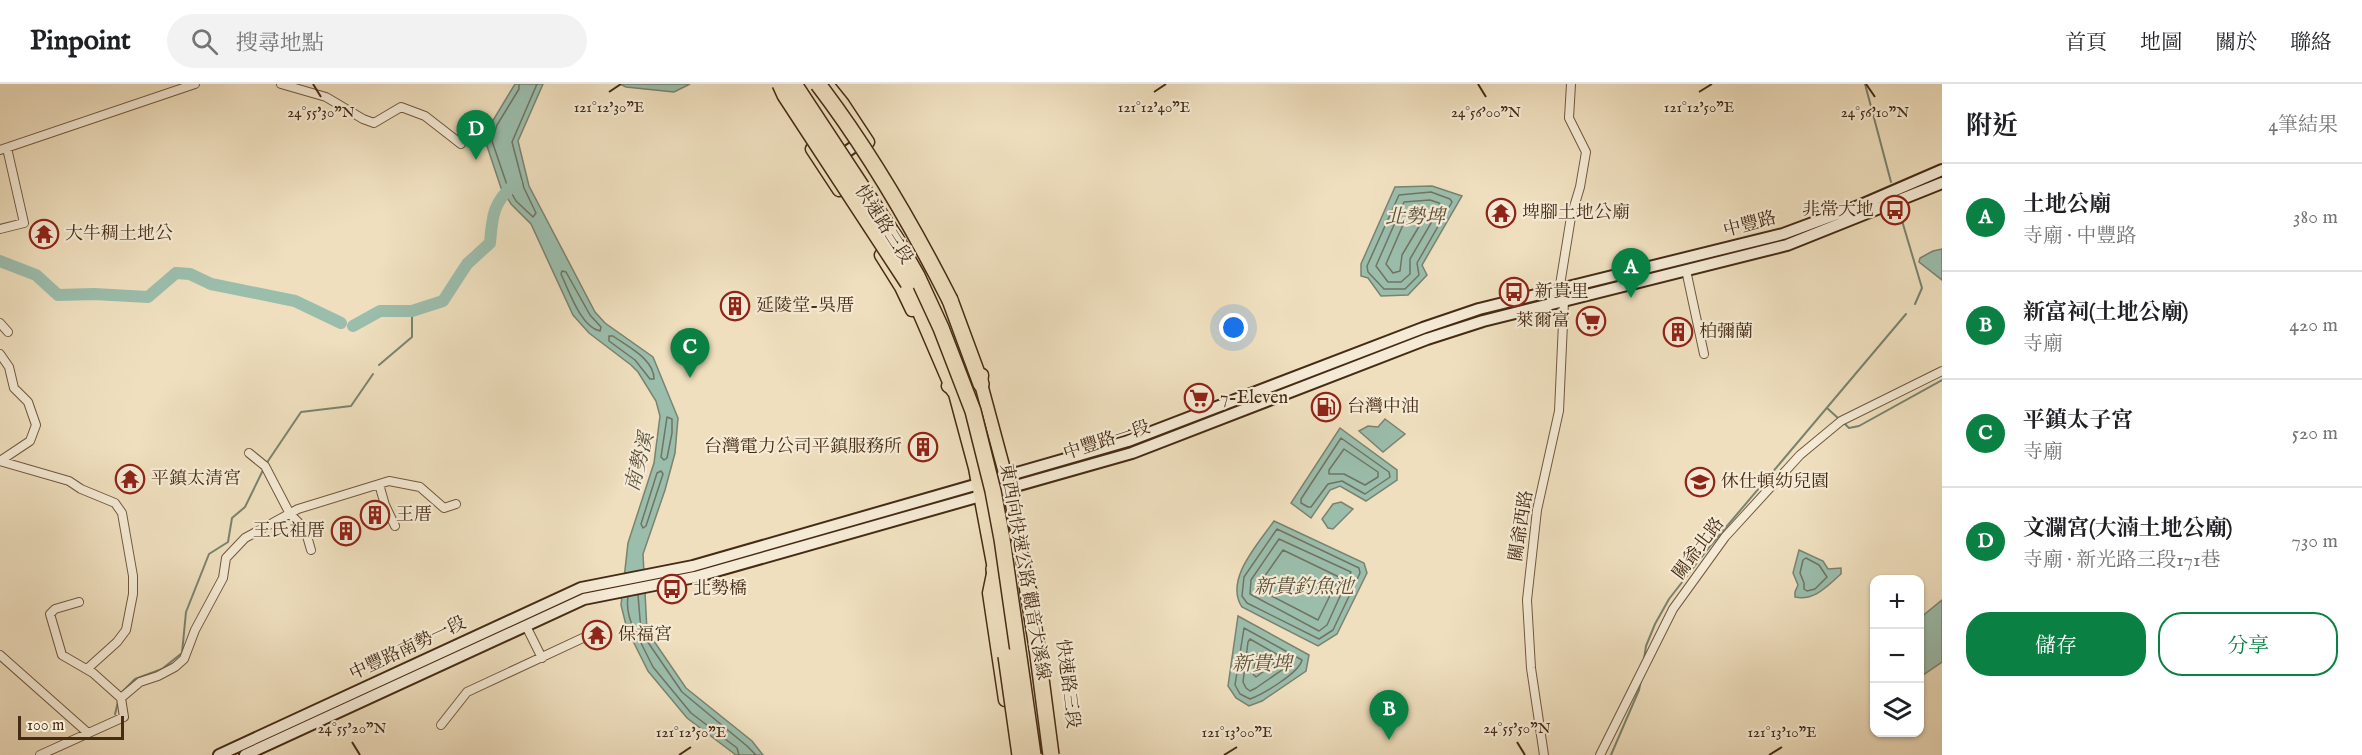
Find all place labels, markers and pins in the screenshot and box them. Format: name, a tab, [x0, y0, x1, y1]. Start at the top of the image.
pin: D	[456, 110, 496, 160]
bus stop icon: 非常大地	[1879, 194, 1911, 226]
temple icon: 埤腳土地公廟	[1485, 197, 1517, 229]
place label: 非常大地	[1802, 199, 1874, 222]
place label: 埤腳土地公廟	[1522, 202, 1630, 225]
temple icon: 大牛稠土地公	[28, 218, 60, 250]
place label: 大牛稠土地公	[65, 223, 173, 246]
pin: A	[1612, 248, 1650, 298]
bus stop icon: 新貴里	[1498, 276, 1530, 308]
place label: 新貴里	[1535, 281, 1589, 304]
building icon: 延陵堂-吳厝	[719, 290, 751, 322]
place label: 延陵堂-吳厝	[756, 295, 854, 318]
supermarket icon: 萊爾富	[1575, 305, 1607, 337]
place label: 萊爾富	[1516, 310, 1570, 333]
building icon: 柏彌蘭	[1662, 316, 1694, 348]
place label: 柏彌蘭	[1699, 321, 1753, 344]
pin: C	[670, 328, 710, 378]
supermarket icon: 7-Eleven	[1183, 382, 1215, 414]
place label: 7-Eleven	[1220, 387, 1289, 410]
fuel station icon: 台灣中油	[1310, 391, 1342, 423]
place label: 台灣中油	[1347, 396, 1419, 419]
building icon: 台灣電力公司平鎮服務所	[907, 431, 939, 463]
place label: 台灣電力公司平鎮服務所	[704, 436, 902, 459]
temple icon: 平鎮太清宮	[114, 463, 146, 495]
school or university icon: 休仕頓幼兒園	[1684, 466, 1716, 498]
place label: 平鎮太清宮	[151, 468, 241, 491]
place label: 休仕頓幼兒園	[1721, 471, 1829, 494]
building icon: 王厝	[359, 499, 391, 531]
place label: 王厝	[396, 504, 432, 527]
building icon: 王氏祖厝	[330, 515, 362, 547]
place label: 王氏祖厝	[253, 520, 325, 543]
bus stop icon: 北勢橋	[656, 573, 688, 605]
place label: 北勢橋	[693, 578, 747, 601]
temple icon: 保福宮	[581, 619, 613, 651]
place label: 保福宮	[618, 624, 672, 647]
pin: B	[1370, 690, 1408, 740]

